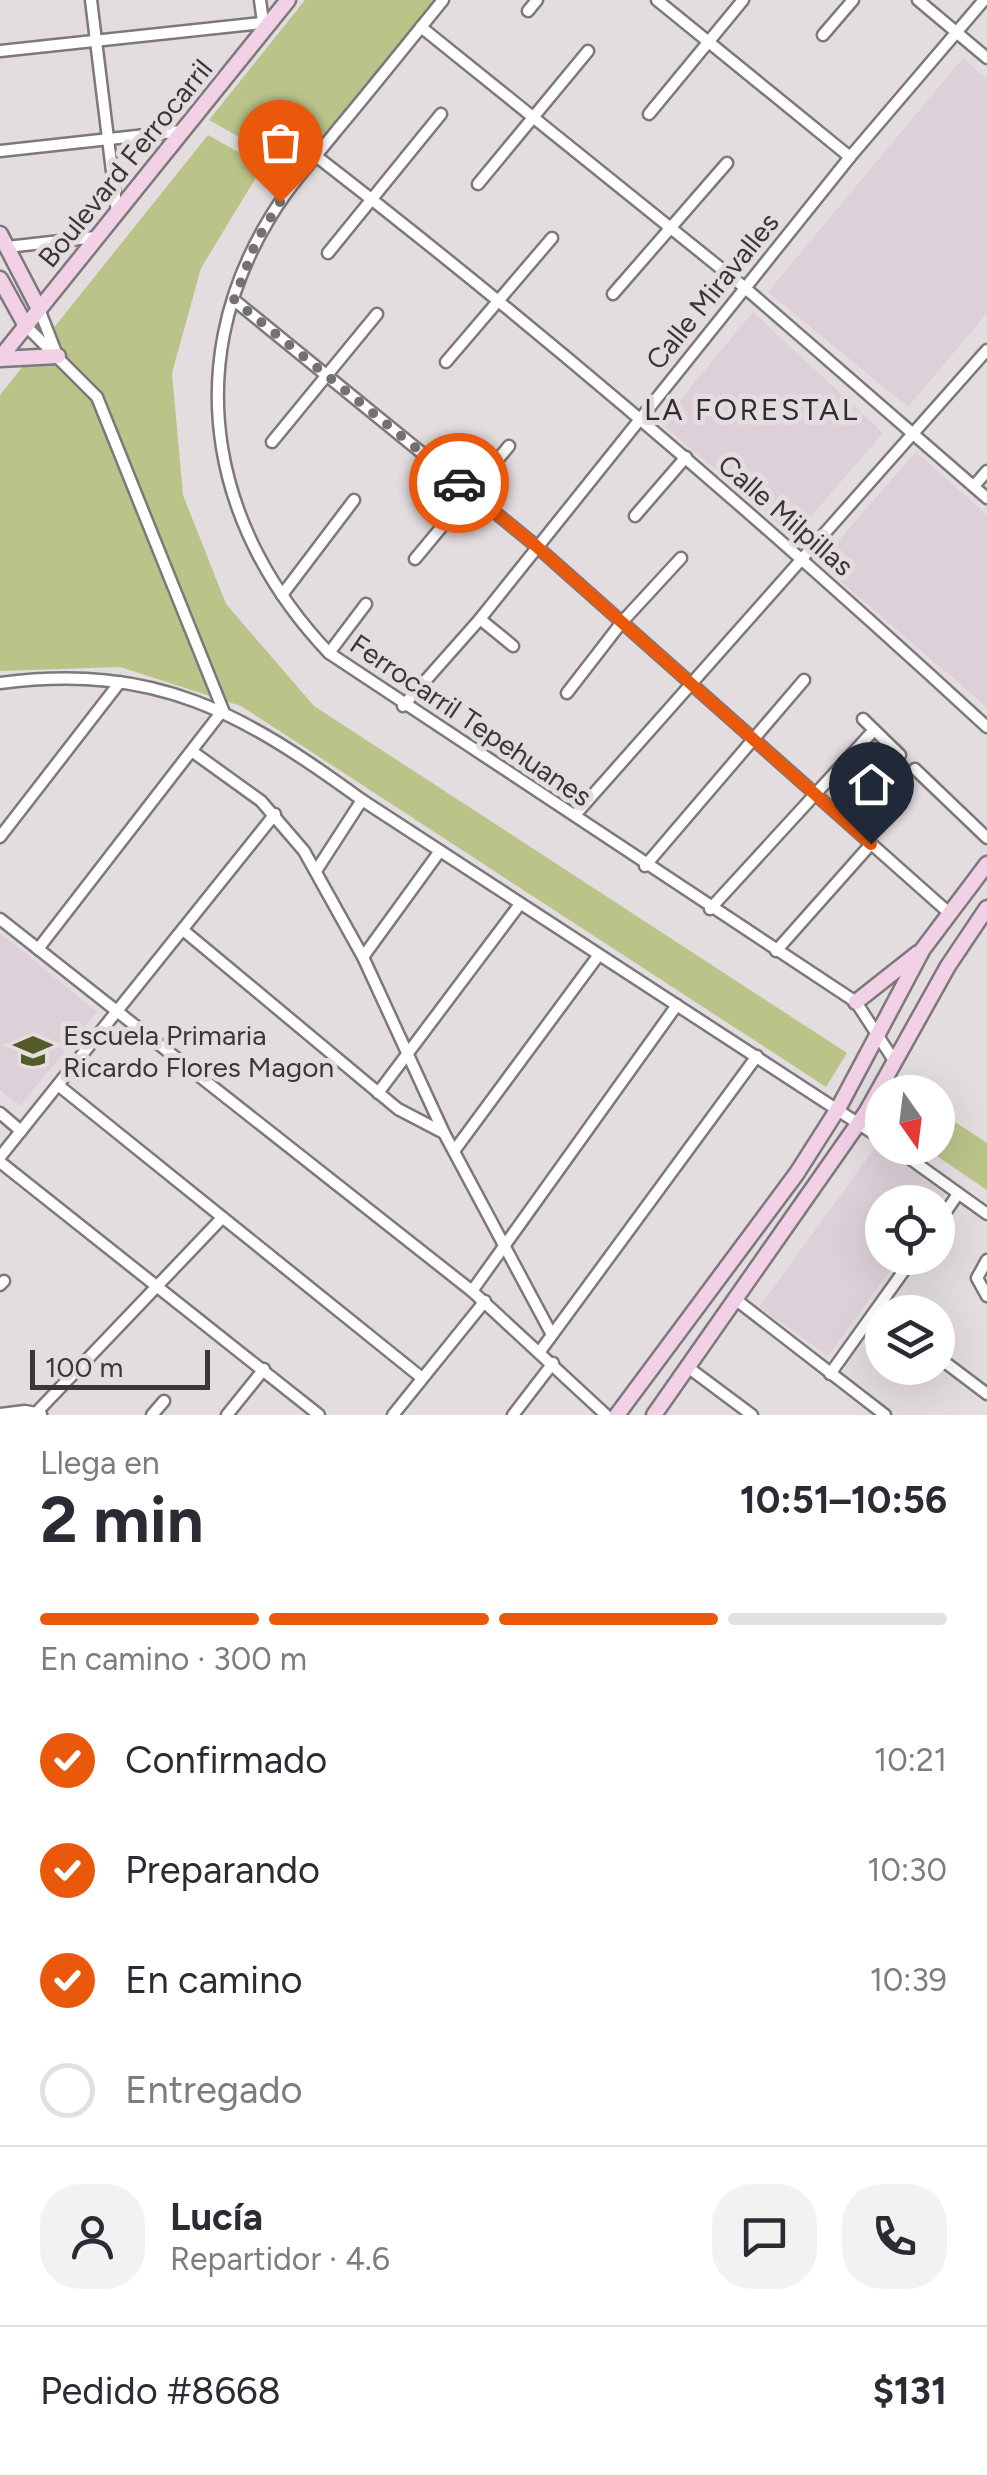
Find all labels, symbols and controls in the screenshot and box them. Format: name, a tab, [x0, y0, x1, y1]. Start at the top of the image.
street label: Boulevard Ferrocarril	[31, 52, 219, 274]
pin	[238, 100, 323, 203]
icon: bag	[253, 115, 308, 170]
street label: Calle Miravalles	[638, 206, 786, 376]
district label: LA FORESTAL	[644, 391, 860, 428]
courier	[409, 433, 509, 533]
street label: Calle Milpillas	[711, 447, 861, 583]
icon: car	[432, 456, 487, 511]
street label: Ferrocarril Tepehuanes	[344, 627, 598, 813]
pin	[829, 742, 914, 845]
icon: home	[844, 757, 899, 812]
place label: Escuela Primaria Ricardo Flores Magon	[63, 1018, 334, 1084]
school or university icon: Escuela Primaria Ricardo Flores Magon	[12, 1030, 54, 1072]
north arrow	[865, 1075, 955, 1165]
map controls	[865, 1075, 955, 1385]
button: locate	[865, 1185, 955, 1275]
button: layers	[865, 1295, 955, 1385]
scale bar	[30, 1345, 210, 1390]
text: 100 m	[45, 1350, 123, 1384]
text: Llega en	[40, 1444, 160, 1482]
text: 10:51–10:56	[740, 1477, 947, 1523]
text: 2 min	[40, 1480, 204, 1558]
text: En camino · 300 m	[40, 1640, 307, 1678]
icon: check	[40, 1733, 95, 1788]
text: Confirmado	[125, 1737, 327, 1783]
text: 10:21	[874, 1741, 947, 1779]
icon: check	[40, 1843, 95, 1898]
text: Preparando	[125, 1847, 320, 1893]
text: 10:30	[867, 1851, 947, 1889]
icon: check	[40, 1953, 95, 2008]
text: En camino	[125, 1957, 302, 2003]
text: 10:39	[870, 1961, 947, 1999]
text: Entregado	[125, 2067, 303, 2113]
button: person	[40, 2184, 145, 2289]
button: chat	[712, 2184, 817, 2289]
button: phone	[842, 2184, 947, 2289]
text: Lucía	[170, 2194, 263, 2240]
text: Repartidor · 4.6	[170, 2240, 390, 2278]
text: Pedido #8668	[40, 2368, 281, 2414]
text: $131	[873, 2368, 947, 2414]

